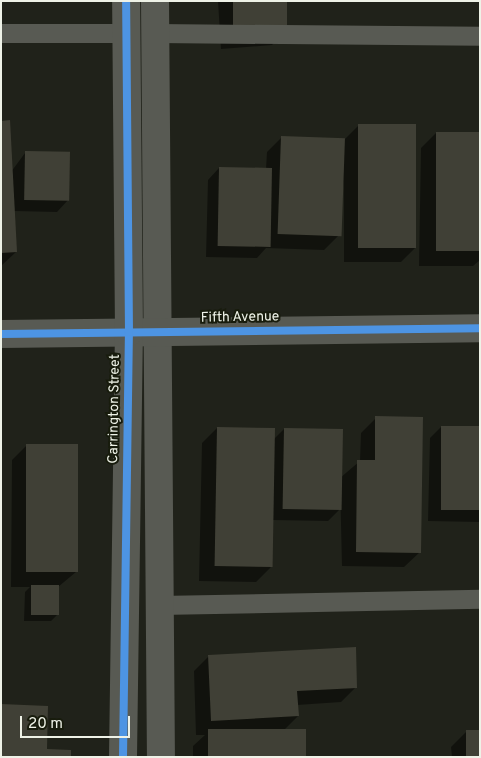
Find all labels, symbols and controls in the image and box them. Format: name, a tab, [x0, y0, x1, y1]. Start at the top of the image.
street label: Fifth Avenue	[200, 309, 280, 327]
street label: Carrington Street	[106, 354, 124, 464]
scale bar	[22, 706, 132, 738]
text: 20 m	[28, 715, 63, 734]

